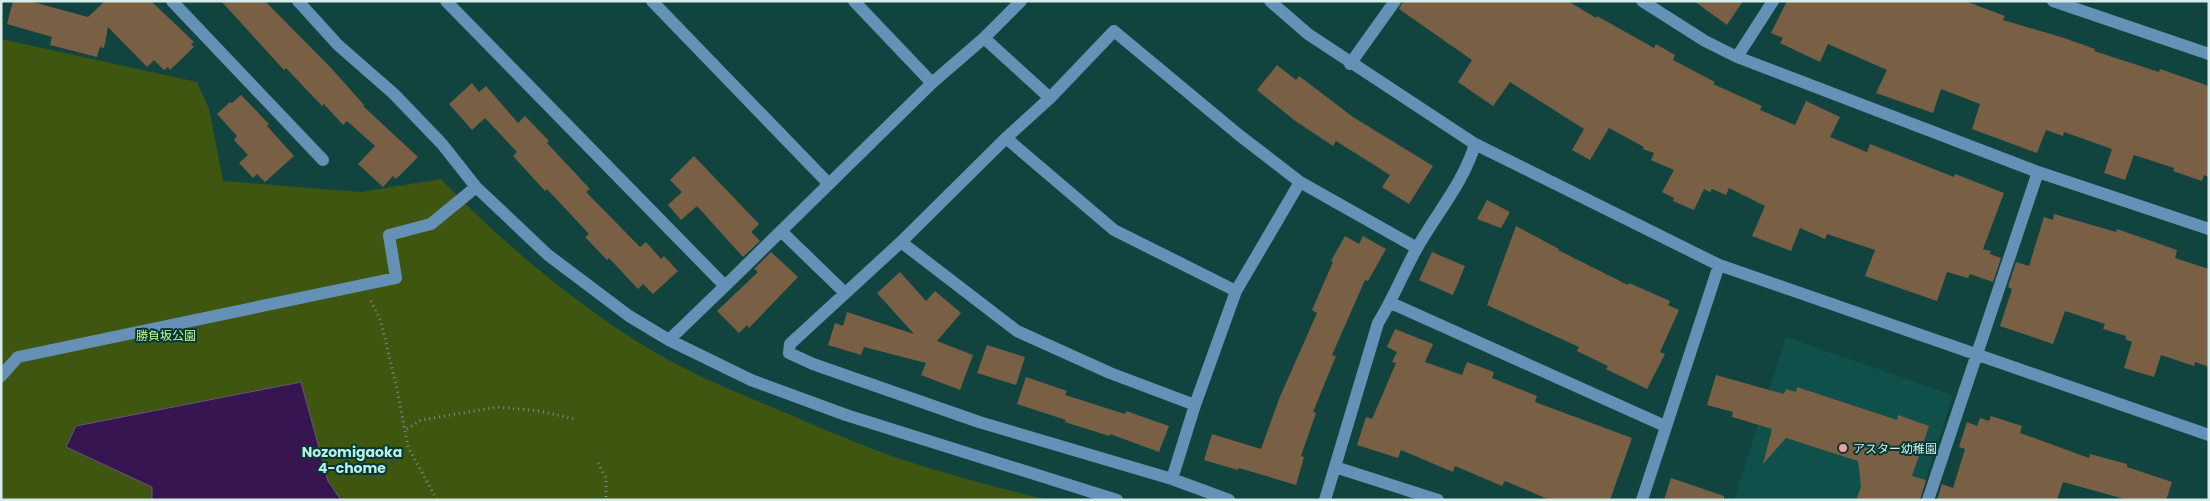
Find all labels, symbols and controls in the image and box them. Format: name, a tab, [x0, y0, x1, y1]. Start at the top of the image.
park label: 勝負坂公園	[136, 327, 196, 344]
place label: アスター幼稚園	[1853, 440, 1937, 457]
district label: Nozomigaoka 4-chome	[302, 442, 402, 478]
marker: アスター幼稚園	[1837, 442, 1849, 454]

